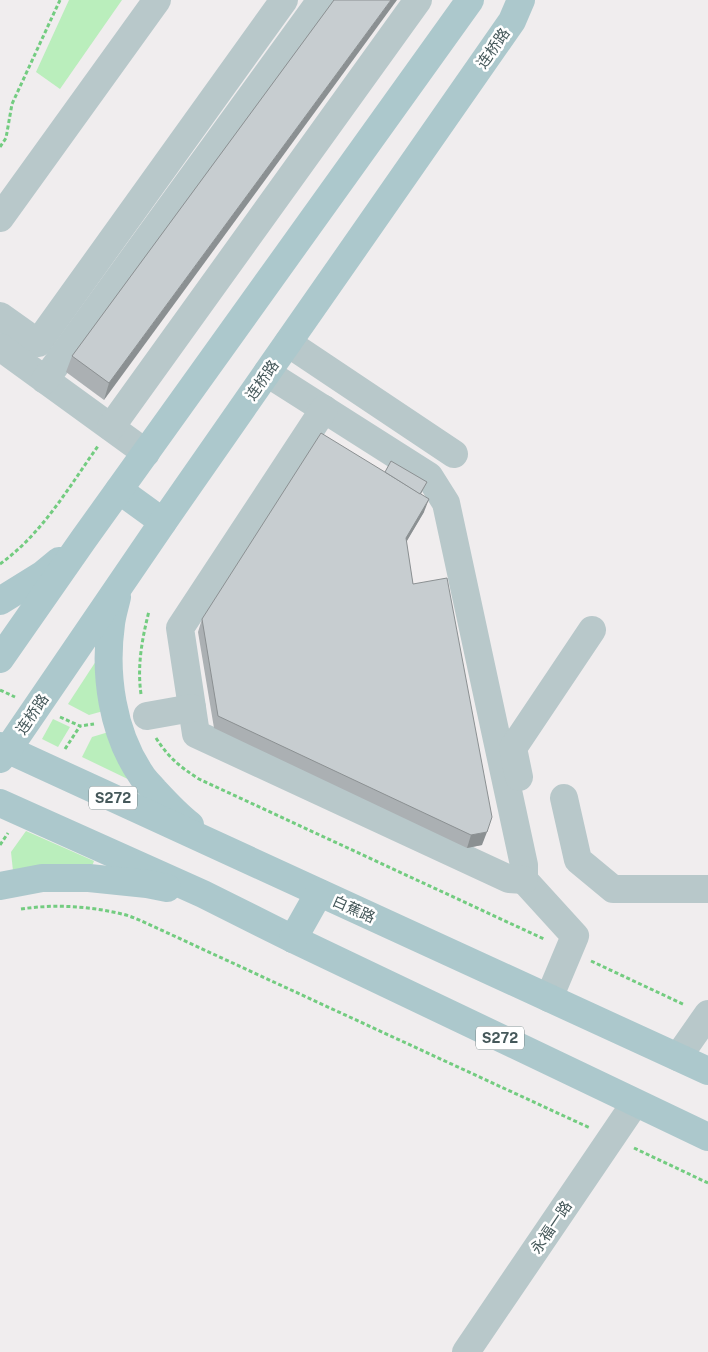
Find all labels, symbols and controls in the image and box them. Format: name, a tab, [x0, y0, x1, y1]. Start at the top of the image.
street label: 连桥路	[473, 25, 513, 71]
street label: 连桥路	[242, 357, 282, 403]
street label: 连桥路	[12, 691, 52, 737]
road number: S272	[89, 786, 137, 810]
street label: 白蕉路	[330, 892, 378, 926]
road number: S272	[476, 1026, 524, 1050]
street label: 永福一路	[527, 1197, 575, 1257]

